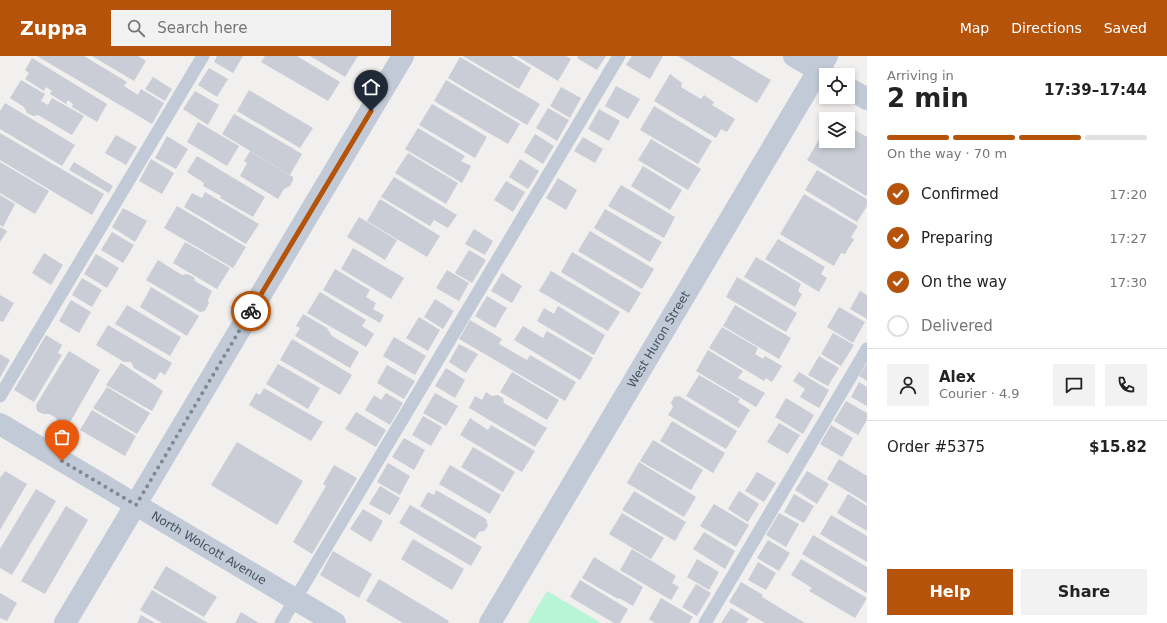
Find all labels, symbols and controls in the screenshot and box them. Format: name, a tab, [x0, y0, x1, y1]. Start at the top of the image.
search box	[111, 10, 391, 46]
text: Zuppa	[20, 17, 87, 39]
icon: search	[125, 17, 147, 39]
text: Search here	[157, 19, 247, 37]
text: Map	[960, 20, 989, 36]
text: Directions	[1011, 20, 1082, 36]
text: Saved	[1104, 20, 1147, 36]
map controls	[819, 68, 855, 148]
button: locate	[819, 68, 855, 104]
text: Arriving in	[887, 68, 954, 83]
pin	[354, 70, 388, 111]
icon: home	[360, 76, 382, 98]
text: 17:39–17:44	[1044, 81, 1147, 99]
text: 2 min	[887, 83, 969, 113]
button: layers	[819, 112, 855, 148]
text: On the way · 70 m	[887, 146, 1007, 161]
icon: check	[887, 183, 909, 205]
text: Confirmed	[921, 185, 999, 203]
text: 17:20	[1110, 187, 1147, 202]
icon: check	[887, 227, 909, 249]
text: Preparing	[921, 229, 993, 247]
text: 17:27	[1110, 231, 1147, 246]
icon: check	[887, 271, 909, 293]
text: On the way	[921, 273, 1007, 291]
text: 17:30	[1110, 275, 1147, 290]
street label: West Huron Street	[624, 288, 693, 390]
courier	[231, 291, 271, 331]
icon: bike	[240, 300, 262, 322]
text: Delivered	[921, 317, 993, 335]
button: person	[887, 364, 929, 406]
button: chat	[1053, 364, 1095, 406]
button: phone	[1105, 364, 1147, 406]
text: Alex	[939, 368, 976, 386]
text: Courier · 4.9	[939, 386, 1020, 401]
pin	[45, 420, 79, 461]
icon: bag	[51, 426, 73, 448]
text: Order #5375	[887, 438, 985, 456]
text: $15.82	[1089, 438, 1147, 456]
street label: North Wolcott Avenue	[149, 509, 269, 588]
button: Help	[887, 569, 1013, 615]
button: Share	[1021, 569, 1147, 615]

